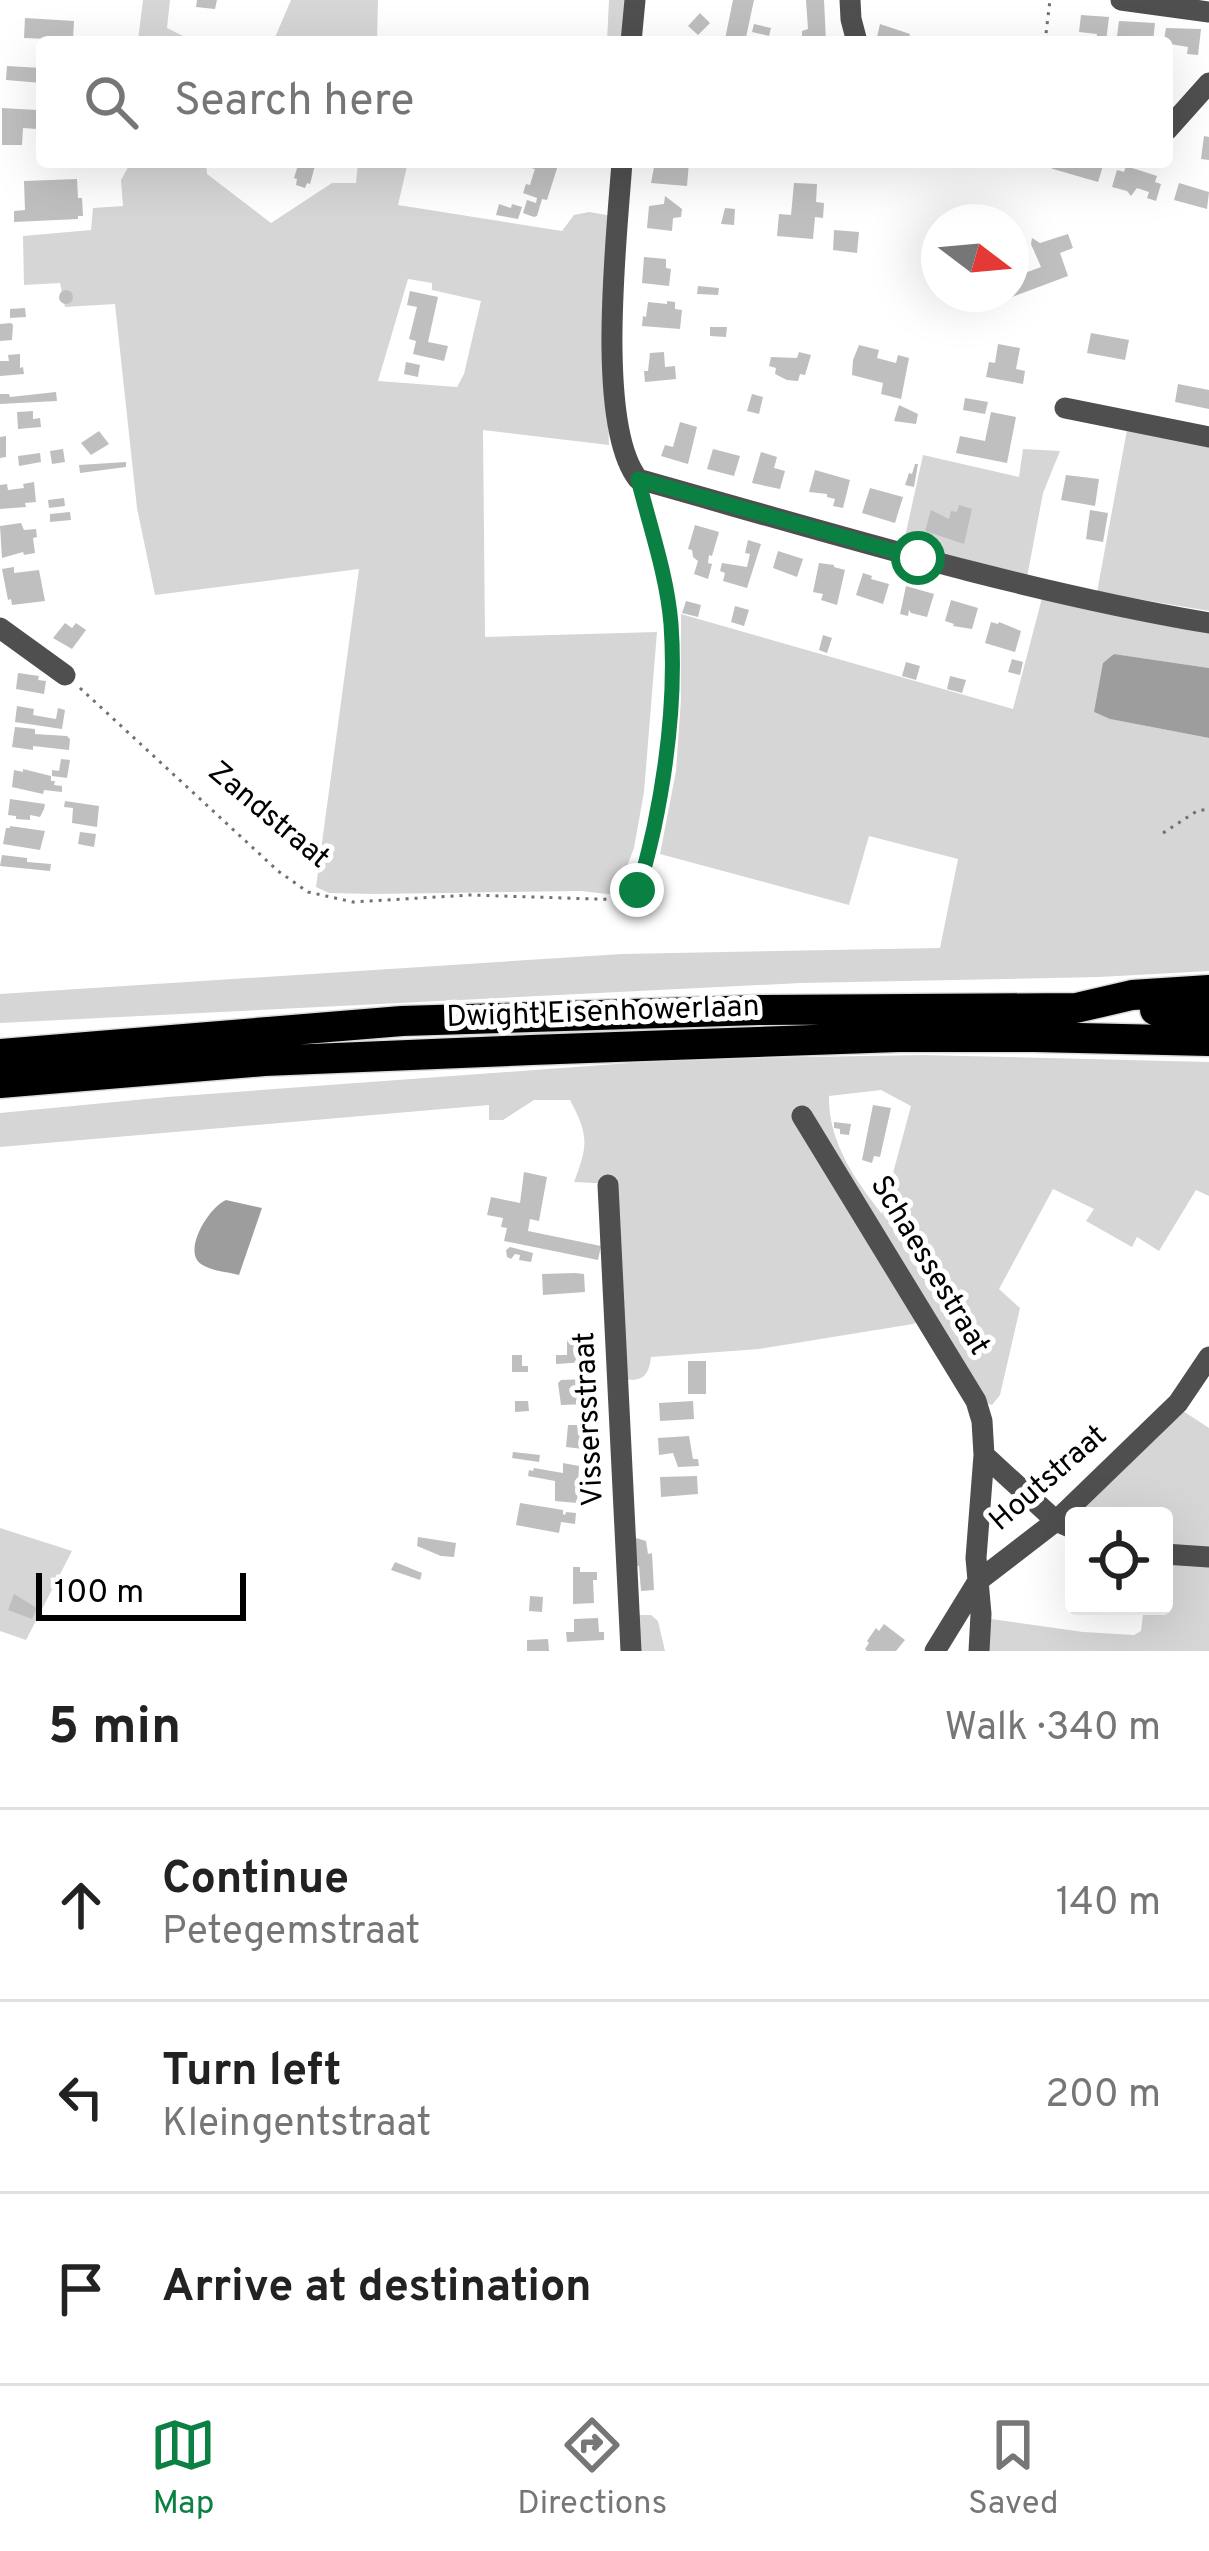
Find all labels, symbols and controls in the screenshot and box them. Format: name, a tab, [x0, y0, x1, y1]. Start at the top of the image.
search box	[36, 36, 1173, 168]
icon: search	[78, 69, 144, 135]
text: Search here	[174, 74, 414, 131]
north arrow	[921, 204, 1029, 312]
route start	[891, 531, 945, 585]
street label: Zandstraat	[200, 754, 336, 878]
route end	[610, 863, 664, 917]
street label: Dwight Eisenhowerlaan	[446, 989, 760, 1037]
street label: Schaessestraat	[861, 1170, 997, 1362]
street label: Vissersstraat	[567, 1331, 613, 1507]
street label: Houtstraat	[983, 1418, 1115, 1540]
map controls	[1065, 1507, 1173, 1615]
button: locate	[1065, 1507, 1173, 1615]
scale bar	[36, 1567, 246, 1620]
text: 100 m	[54, 1573, 144, 1615]
text: 5 min	[48, 1697, 181, 1762]
text: Walk · 340 m	[945, 1705, 1161, 1754]
text: Continue	[162, 1852, 349, 1909]
icon: ahead	[48, 1872, 114, 1938]
text: 140 m	[1056, 1880, 1161, 1929]
text: Petegemstraat	[162, 1909, 420, 1958]
text: Turn left	[162, 2044, 341, 2101]
icon: left	[48, 2064, 114, 2130]
text: 200 m	[1045, 2072, 1161, 2121]
text: Kleingentstraat	[162, 2101, 431, 2150]
icon: arrive	[48, 2256, 114, 2322]
text: Arrive at destination	[162, 2260, 592, 2317]
tab: Map	[150, 2412, 216, 2526]
tab: Directions	[517, 2412, 667, 2526]
tab: Saved	[968, 2412, 1059, 2526]

